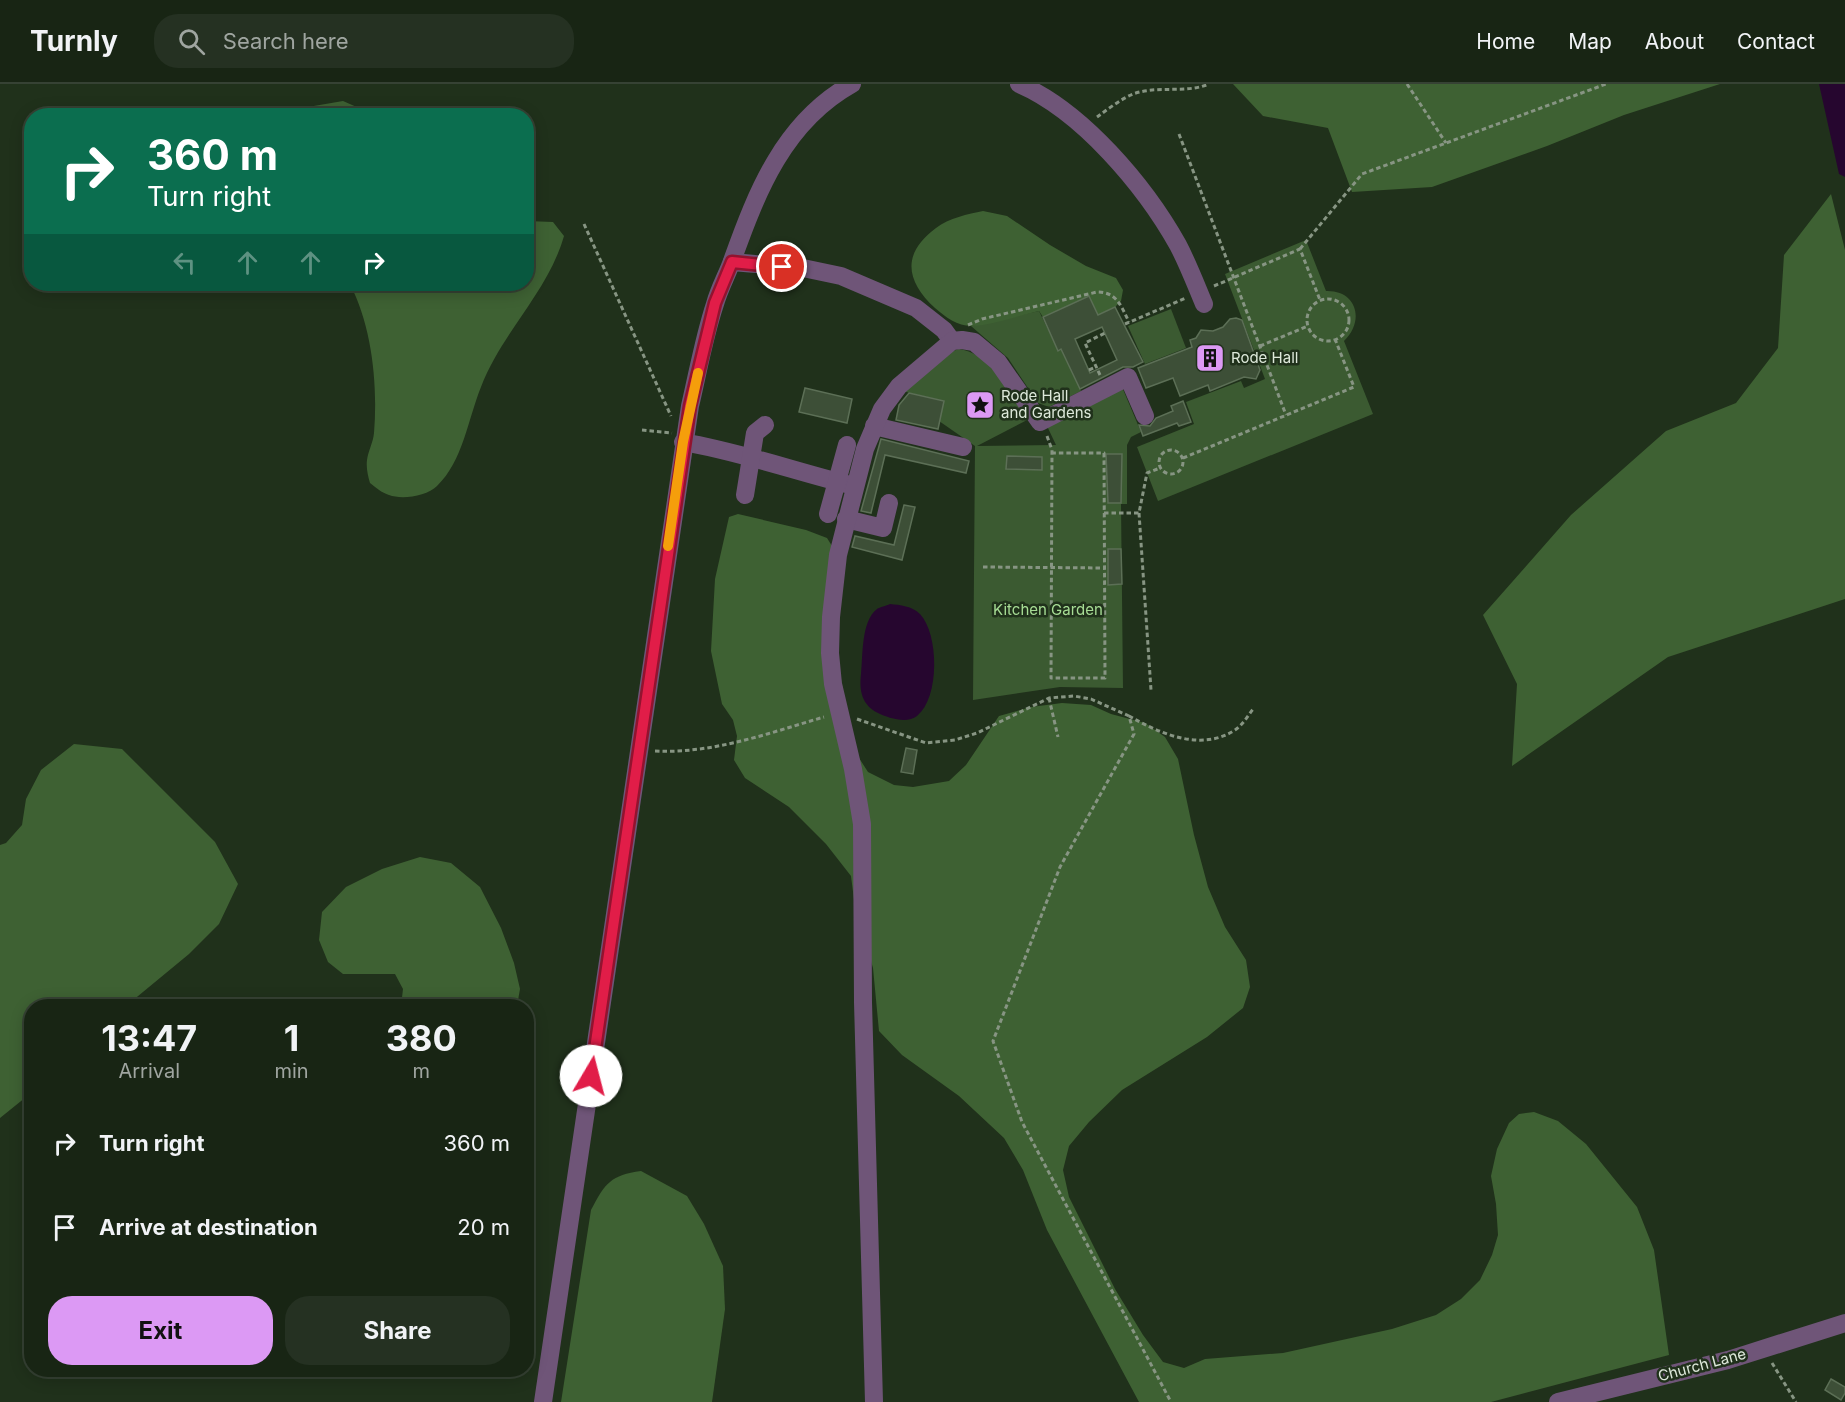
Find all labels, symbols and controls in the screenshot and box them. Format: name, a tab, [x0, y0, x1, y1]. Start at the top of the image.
search box	[154, 14, 574, 68]
text: Turnly	[30, 24, 118, 58]
icon: search	[175, 25, 208, 58]
text: Search here	[223, 28, 349, 54]
text: Home	[1476, 29, 1535, 54]
text: Map	[1568, 29, 1612, 54]
text: About	[1645, 29, 1704, 54]
text: Contact	[1737, 29, 1815, 54]
text: 360 m	[147, 129, 278, 180]
icon: right	[48, 132, 126, 210]
text: Turn right	[147, 180, 271, 213]
pin	[756, 241, 807, 292]
icon: left	[168, 246, 201, 279]
icon: ahead	[231, 246, 264, 279]
icon: ahead	[294, 246, 327, 279]
icon: right	[357, 246, 390, 279]
icon: arrive	[765, 250, 798, 283]
building icon: Rode Hall	[1194, 342, 1226, 374]
place label: Rode Hall	[1231, 348, 1298, 367]
place label: Rode Hall and Gardens	[1001, 386, 1091, 422]
place icon: Rode Hall and Gardens	[964, 389, 996, 421]
park label: Kitchen Garden	[993, 600, 1103, 619]
text: 13:47	[101, 1016, 197, 1060]
text: 1	[284, 1016, 299, 1060]
text: 380	[386, 1016, 457, 1060]
position arrow	[559, 1044, 623, 1108]
text: Arrival	[118, 1059, 180, 1083]
text: min	[274, 1059, 309, 1083]
text: m	[413, 1059, 430, 1083]
icon: right	[48, 1127, 81, 1160]
text: Turn right	[99, 1130, 205, 1156]
text: 360 m	[443, 1130, 510, 1156]
icon: arrive	[48, 1211, 81, 1244]
text: Arrive at destination	[99, 1214, 318, 1240]
text: 20 m	[457, 1214, 510, 1240]
button: Exit	[48, 1296, 273, 1365]
button: Share	[285, 1296, 510, 1365]
street label: Church Lane	[1656, 1344, 1748, 1385]

